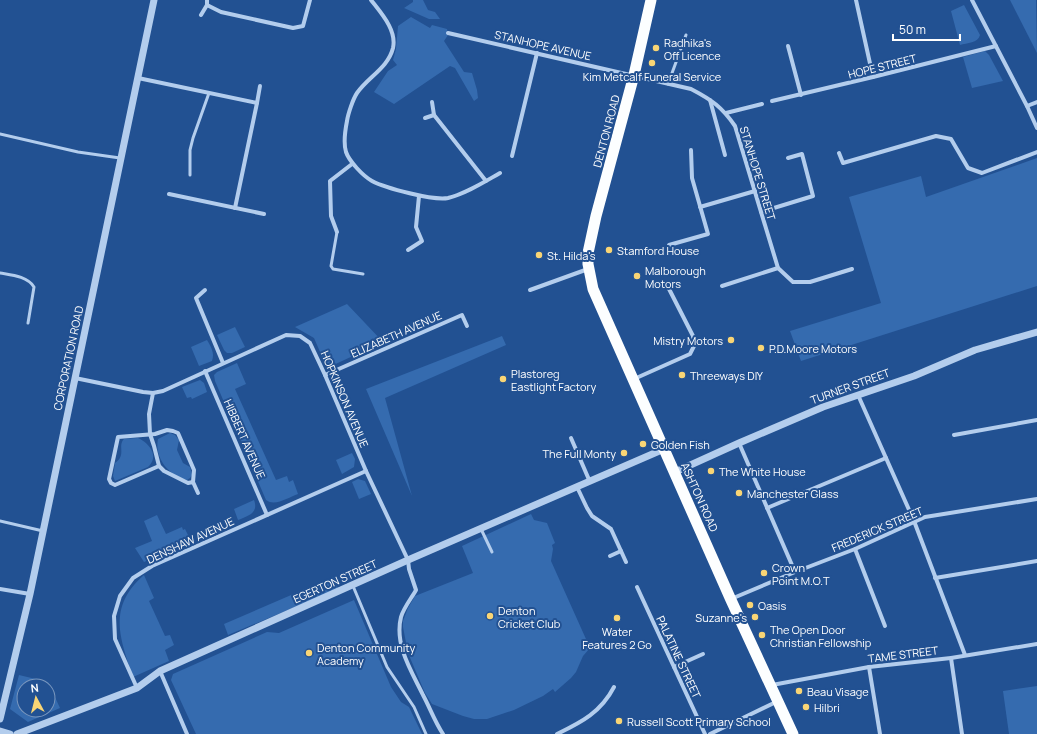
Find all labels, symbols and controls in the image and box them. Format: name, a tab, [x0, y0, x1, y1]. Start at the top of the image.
scale bar	[893, 16, 960, 42]
text: 50 m	[899, 21, 926, 38]
street label: STANHOPE AVENUE	[493, 27, 593, 63]
place label: Radhika's Off Licence	[664, 35, 721, 63]
marker: Radhika's Off Licence	[651, 43, 661, 53]
street label: HOPE STREET	[846, 50, 918, 82]
marker: Kim Metcalf Funeral Service	[647, 58, 657, 68]
place label: Kim Metcalf Funeral Service	[583, 69, 722, 84]
street label: DENTON ROAD	[589, 93, 623, 169]
street label: STANHOPE STREET	[737, 124, 780, 222]
place label: Stamford House	[617, 243, 700, 258]
marker: Stamford House	[604, 245, 614, 255]
place label: St. Hilda's	[547, 248, 596, 263]
marker: St. Hilda's	[534, 250, 544, 260]
place label: Malborough Motors	[645, 263, 706, 291]
marker: Malborough Motors	[632, 271, 642, 281]
street label: CORPORATION ROAD	[50, 304, 86, 412]
street label: ELIZABETH AVENUE	[348, 307, 444, 361]
place label: Mistry Motors	[653, 333, 723, 348]
marker: Mistry Motors	[726, 335, 736, 345]
place label: P.D.Moore Motors	[769, 341, 857, 356]
marker: P.D.Moore Motors	[756, 343, 766, 353]
street label: HOPKINSON AVENUE	[318, 348, 372, 450]
street label: TURNER STREET	[808, 365, 892, 407]
place label: Plastoreg Eastlight Factory	[511, 366, 596, 394]
place label: Threeways DIY	[690, 368, 764, 383]
marker: Threeways DIY	[677, 370, 687, 380]
marker: Plastoreg Eastlight Factory	[498, 374, 508, 384]
street label: HIBBERT AVENUE	[221, 397, 269, 481]
place label: Golden Fish	[651, 437, 710, 452]
marker: Golden Fish	[638, 439, 648, 449]
place label: The Full Monty	[543, 446, 616, 461]
marker: The Full Monty	[619, 448, 629, 458]
street label: ASHTON ROAD	[678, 460, 722, 534]
place label: The White House	[719, 464, 806, 479]
marker: The White House	[706, 466, 716, 476]
place label: Manchester Glass	[747, 486, 839, 501]
marker: Manchester Glass	[734, 488, 744, 498]
street label: FREDERICK STREET	[829, 503, 925, 555]
street label: DENSHAW AVENUE	[144, 513, 236, 567]
street label: EGERTON STREET	[291, 556, 380, 606]
place label: Crown Point M.O.T	[772, 560, 830, 588]
marker: Crown Point M.O.T	[759, 568, 769, 578]
place label: Oasis	[758, 598, 786, 613]
marker: Oasis	[745, 600, 755, 610]
place label: Denton Cricket Club	[498, 603, 561, 631]
place label: Suzanne's	[695, 610, 747, 625]
marker: Denton Cricket Club	[485, 611, 495, 621]
marker: Suzanne's	[750, 612, 760, 622]
marker: Water Features 2 Go	[612, 613, 622, 623]
street label: PALATINE STREET	[653, 613, 705, 701]
place label: The Open Door Christian Fellowship	[770, 622, 872, 650]
place label: Water Features 2 Go	[582, 624, 652, 652]
marker: The Open Door Christian Fellowship	[757, 630, 767, 640]
place label: Denton Community Academy	[317, 640, 416, 668]
street label: TAME STREET	[867, 642, 939, 666]
marker: Denton Community Academy	[304, 648, 314, 658]
north arrow	[16, 678, 56, 718]
text: N	[30, 680, 40, 696]
place label: Beau Visage	[807, 684, 869, 699]
marker: Beau Visage	[794, 686, 804, 696]
place label: Hilbri	[814, 700, 840, 715]
marker: Hilbri	[801, 702, 811, 712]
place label: Russell Scott Primary School	[627, 714, 771, 729]
marker: Russell Scott Primary School	[614, 716, 624, 726]

